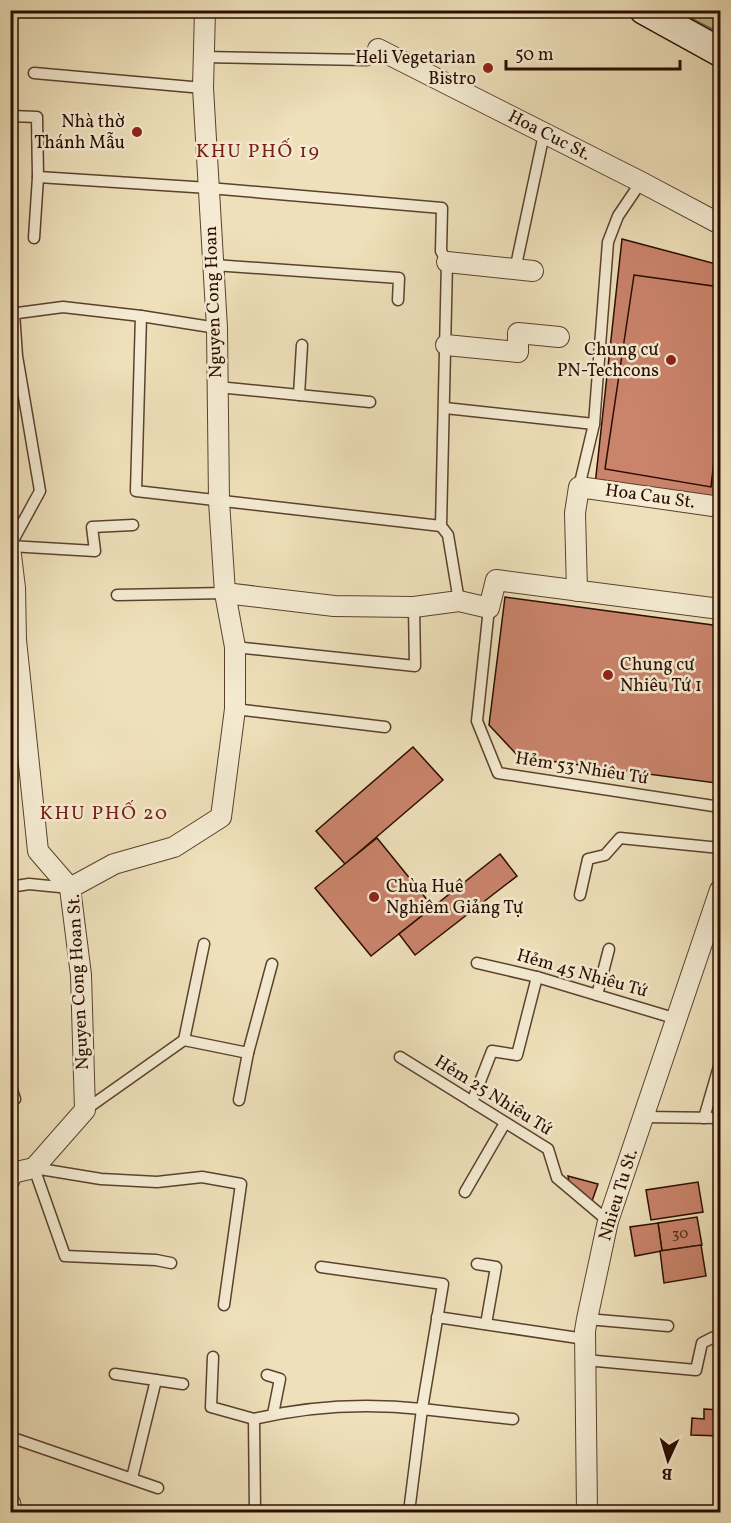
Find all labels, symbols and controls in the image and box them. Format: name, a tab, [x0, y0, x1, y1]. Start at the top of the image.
scale bar	[506, 33, 680, 71]
text: 50 m	[515, 43, 554, 68]
place label: Heli Vegetarian Bistro	[355, 46, 476, 92]
marker: Heli Vegetarian Bistro	[481, 61, 495, 75]
street label: Hoa Cuc St.	[503, 104, 595, 168]
place label: Nhà thờ Thánh Mẫu	[34, 110, 125, 156]
marker: Nhà thờ Thánh Mẫu	[130, 125, 144, 139]
district label: KHU PHỐ 19	[196, 138, 320, 166]
street label: Nguyen Cong Hoan	[199, 225, 229, 379]
place label: Chung cư PN-Techcons	[557, 338, 659, 384]
marker: Chung cư PN-Techcons	[664, 353, 678, 367]
street label: Hoa Cau St.	[603, 478, 697, 516]
place label: Chung cư Nhiêu Tứ 1	[620, 653, 702, 699]
marker: Chung cư Nhiêu Tứ 1	[601, 668, 615, 682]
street label: Hẻm 53 Nhiêu Tứ	[514, 746, 650, 792]
district label: KHU PHỐ 20	[40, 800, 168, 828]
place label: Chùa Huê Nghiêm Giảng Tự	[386, 875, 523, 921]
marker: Chùa Huê Nghiêm Giảng Tự	[367, 890, 381, 904]
street label: Nguyen Cong Hoan St.	[62, 893, 96, 1071]
street label: Hẻm 45 Nhiêu Tứ	[513, 943, 651, 1005]
street label: Hẻm 25 Nhiêu Tứ	[429, 1050, 557, 1142]
street label: Nhieu Tu St.	[593, 1146, 645, 1244]
house number: 30	[672, 1224, 688, 1245]
north arrow	[638, 1430, 698, 1490]
text: B	[661, 1462, 673, 1484]

